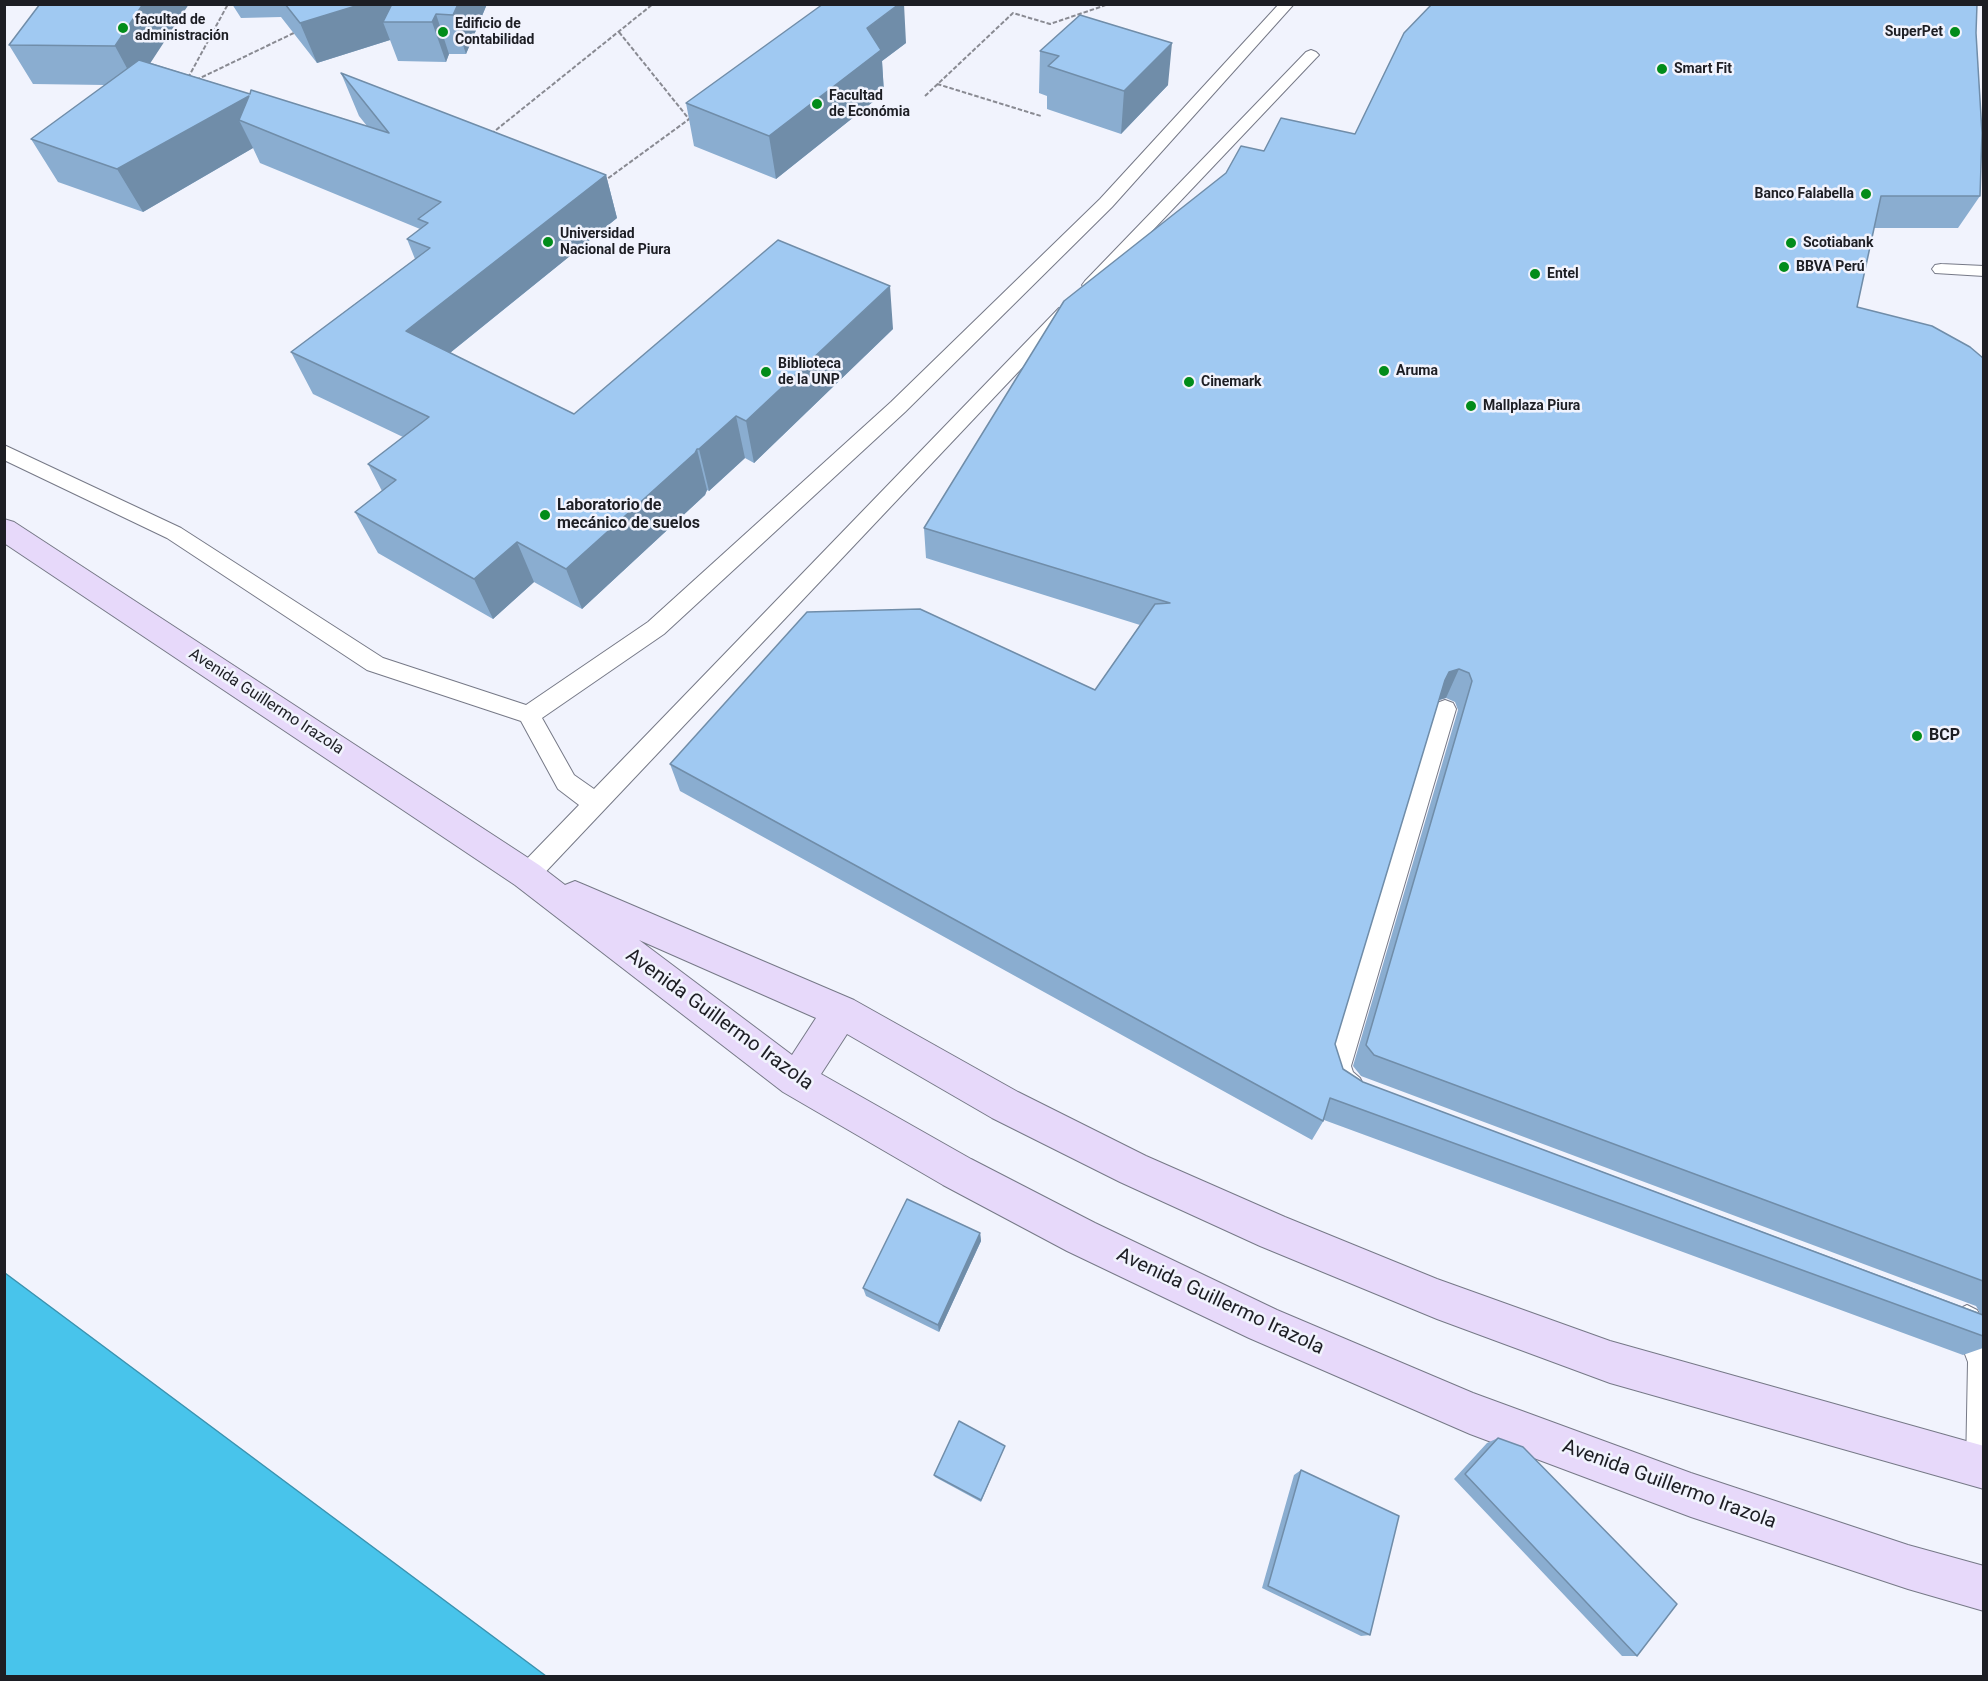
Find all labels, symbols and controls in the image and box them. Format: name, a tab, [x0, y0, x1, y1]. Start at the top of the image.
place label: facultad de administración	[135, 12, 229, 44]
place label: Edificio de Contabilidad	[455, 16, 534, 48]
marker: facultad de administración	[116, 21, 130, 35]
place label: SuperPet	[1885, 24, 1943, 40]
marker: Edificio de Contabilidad	[436, 25, 450, 39]
marker: SuperPet	[1948, 25, 1962, 39]
place label: Smart Fit	[1674, 61, 1732, 77]
marker: Smart Fit	[1655, 62, 1669, 76]
place label: Facultad de Económia	[829, 88, 910, 120]
marker: Facultad de Económia	[810, 97, 824, 111]
place label: Banco Falabella	[1755, 186, 1854, 202]
marker: Banco Falabella	[1859, 187, 1873, 201]
place label: Universidad Nacional de Piura	[560, 226, 671, 258]
marker: Universidad Nacional de Piura	[541, 235, 555, 249]
place label: Scotiabank	[1803, 235, 1873, 251]
marker: Scotiabank	[1784, 236, 1798, 250]
place label: BBVA Perú	[1796, 259, 1865, 275]
marker: BBVA Perú	[1777, 260, 1791, 274]
place label: Entel	[1547, 266, 1579, 282]
marker: Entel	[1528, 267, 1542, 281]
place label: Biblioteca de la UNP	[778, 356, 841, 388]
place label: Aruma	[1396, 363, 1438, 379]
marker: Aruma	[1377, 364, 1391, 378]
marker: Biblioteca de la UNP	[759, 365, 773, 379]
place label: Cinemark	[1201, 374, 1261, 390]
marker: Cinemark	[1182, 375, 1196, 389]
place label: Mallplaza Piura	[1483, 398, 1580, 414]
marker: Mallplaza Piura	[1464, 399, 1478, 413]
place label: Laboratorio de mecánico de suelos	[557, 496, 700, 534]
marker: Laboratorio de mecánico de suelos	[538, 508, 552, 522]
street label: Avenida Guillermo Irazola	[185, 645, 347, 759]
place label: BCP	[1929, 726, 1960, 746]
marker: BCP	[1910, 729, 1924, 743]
street label: Avenida Guillermo Irazola	[621, 944, 817, 1096]
street label: Avenida Guillermo Irazola	[1113, 1243, 1327, 1361]
street label: Avenida Guillermo Irazola	[1559, 1435, 1779, 1535]

